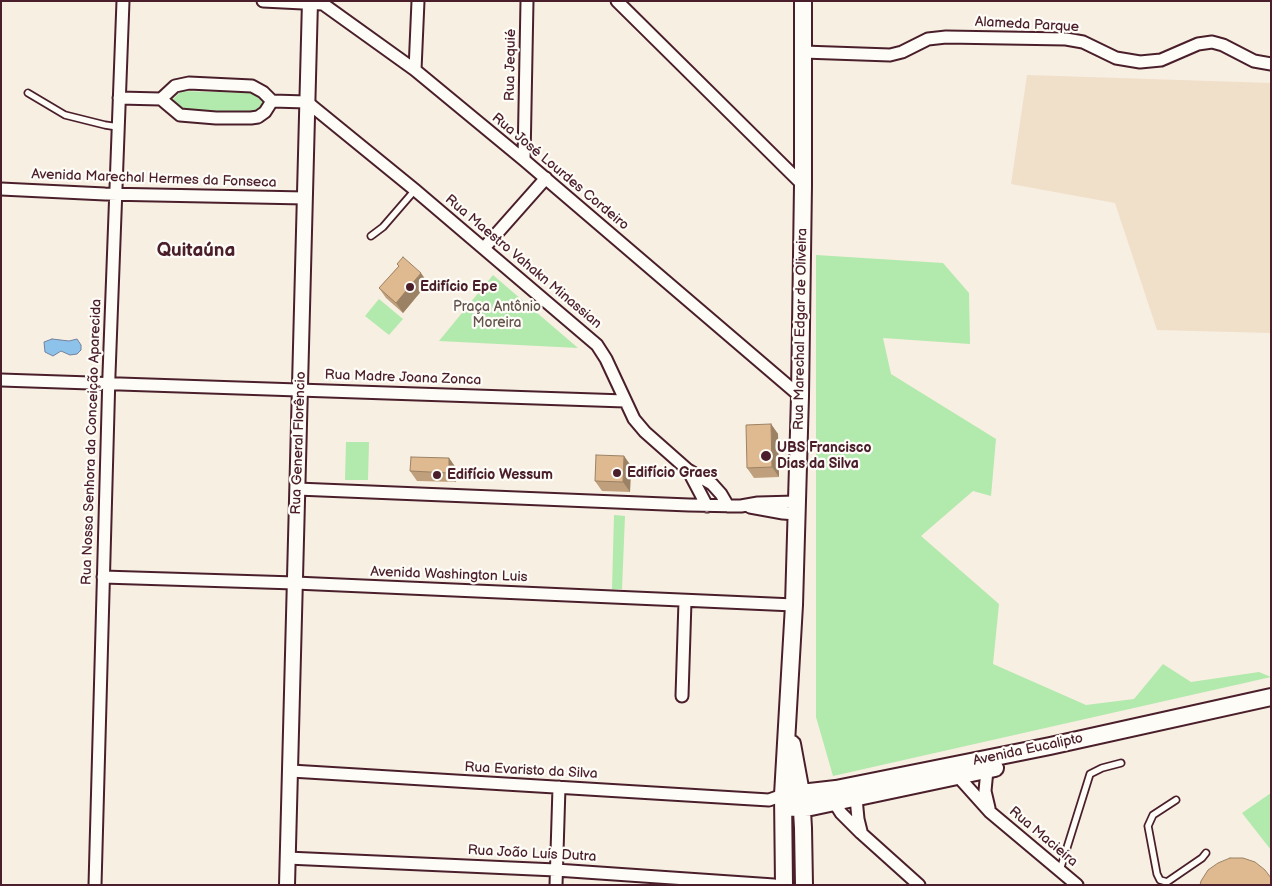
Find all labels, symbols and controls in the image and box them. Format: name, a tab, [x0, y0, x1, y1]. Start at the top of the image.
street label: Alameda Parque	[974, 14, 1080, 36]
street label: Rua Jequié	[502, 29, 520, 101]
street label: Rua José Lourdes Cordeiro	[488, 110, 632, 234]
street label: Avenida Marechal Hermes da Fonseca	[31, 166, 277, 192]
street label: Rua Maestro Vahakn Minassian	[441, 192, 605, 332]
street label: Rua Marechal Edgar de Oliveira	[791, 228, 811, 430]
district label: Quitaúna	[157, 240, 235, 262]
place label: Edifício Epe	[420, 279, 497, 295]
marker: Edifício Epe	[404, 281, 416, 293]
street label: Rua Nossa Senhora da Conceição Aparecida	[79, 299, 105, 585]
park label: Praça Antônio Moreira	[453, 299, 541, 332]
street label: Rua Madre Joana Zonca	[324, 367, 482, 389]
street label: Rua General Florêncio	[288, 371, 310, 515]
place label: UBS Francisco Dias da Silva	[777, 440, 871, 472]
marker: UBS Francisco Dias da Silva	[759, 449, 773, 463]
place label: Edifício Graes	[627, 465, 718, 481]
place label: Edifício Wessum	[447, 467, 553, 483]
marker: Edifício Graes	[611, 467, 623, 479]
marker: Edifício Wessum	[431, 469, 443, 481]
street label: Avenida Washington Luis	[370, 564, 528, 586]
street label: Avenida Eucalipto	[971, 730, 1085, 770]
street label: Rua Evaristo da Silva	[464, 759, 598, 783]
street label: Rua Macieira	[1005, 803, 1081, 871]
street label: Rua João Luis Dutra	[467, 842, 597, 866]

